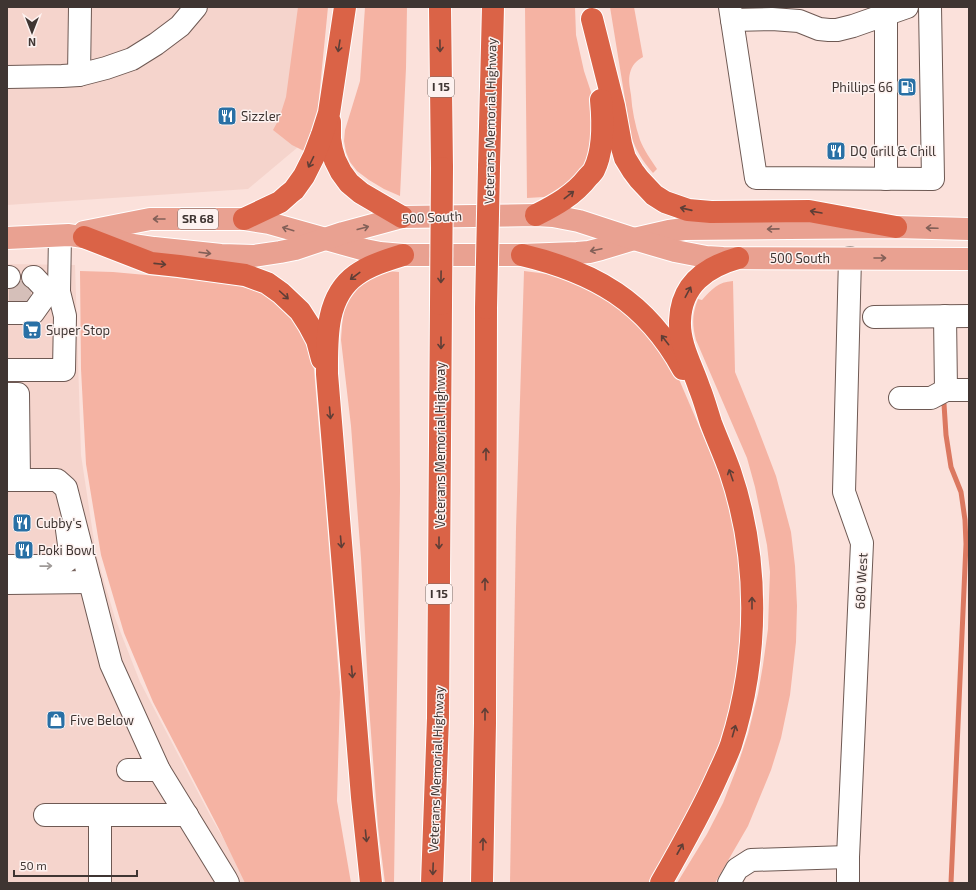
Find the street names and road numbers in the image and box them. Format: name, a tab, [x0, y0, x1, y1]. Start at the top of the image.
street label: Veterans Memorial Highway	[481, 38, 499, 204]
road number: I 15	[428, 77, 454, 97]
street label: 500 South	[402, 207, 462, 227]
road number: SR 68	[178, 209, 218, 229]
street label: 500 South	[770, 250, 830, 266]
street label: Veterans Memorial Highway	[432, 362, 448, 528]
street label: 680 West	[852, 552, 870, 610]
road number: I 15	[426, 584, 452, 604]
street label: Veterans Memorial Highway	[425, 685, 447, 852]

